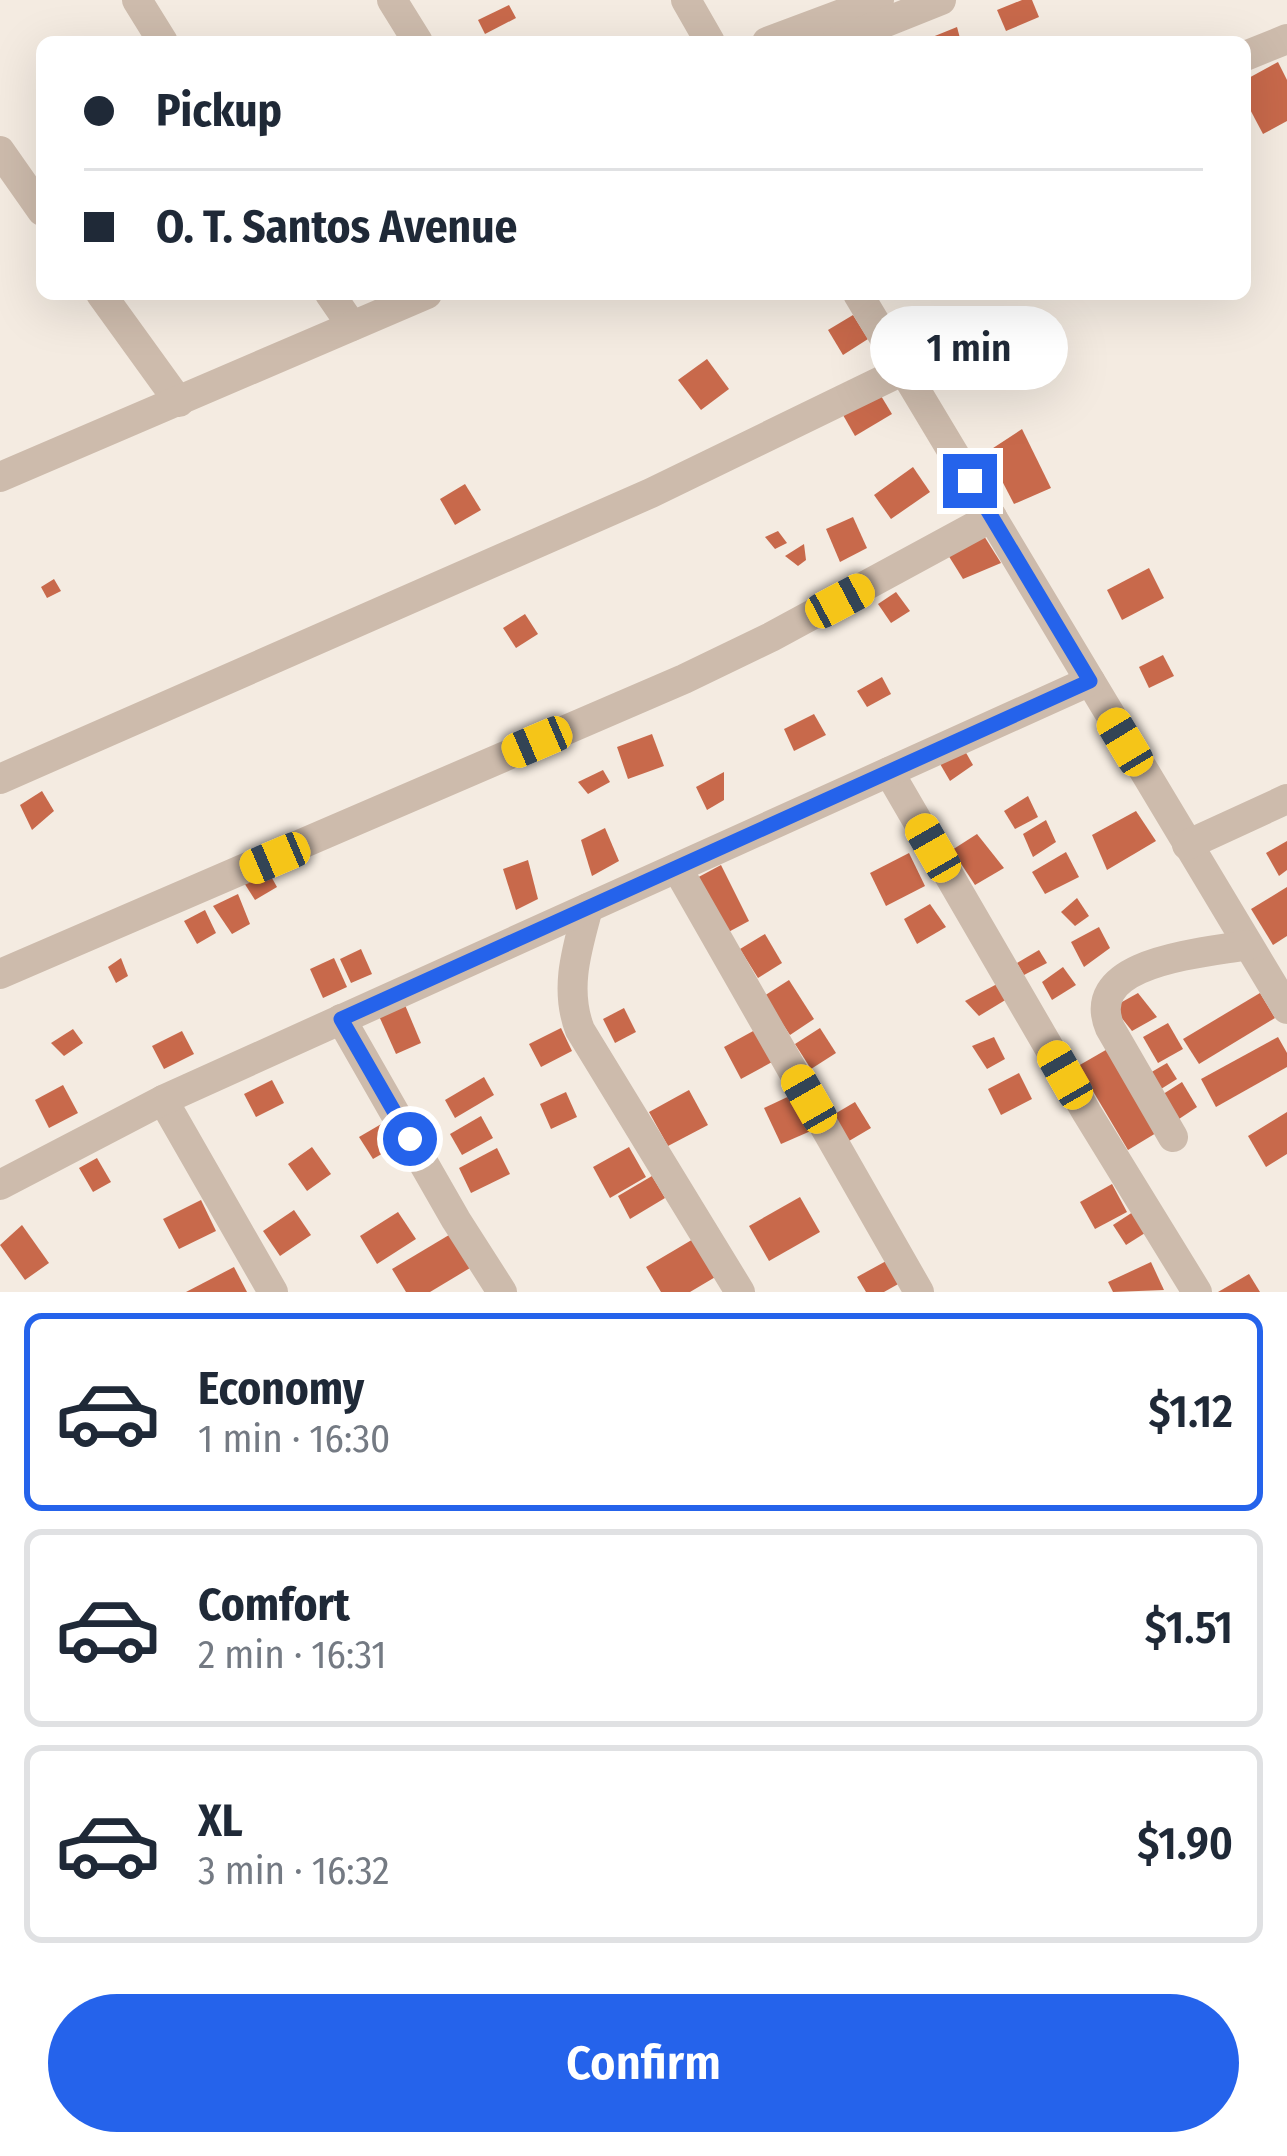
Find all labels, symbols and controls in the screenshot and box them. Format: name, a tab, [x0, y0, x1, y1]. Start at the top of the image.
text: Pickup	[156, 84, 282, 138]
text: O. T. Santos Avenue	[156, 200, 517, 254]
callout: 1 min	[871, 307, 1069, 391]
text: 1 min	[927, 325, 1011, 371]
route end	[943, 454, 997, 508]
car	[800, 568, 880, 634]
car	[1091, 702, 1159, 782]
car	[497, 711, 577, 773]
car	[899, 808, 967, 888]
car	[235, 827, 315, 889]
car	[1031, 1035, 1099, 1115]
car	[775, 1059, 843, 1139]
route start	[383, 1112, 437, 1166]
icon: car	[54, 1358, 162, 1466]
text: Economy	[198, 1362, 364, 1416]
text: $1.12	[1148, 1385, 1233, 1439]
text: 1 min · 16:30	[198, 1416, 390, 1462]
icon: car	[54, 1574, 162, 1682]
text: Comfort	[198, 1578, 350, 1632]
text: $1.51	[1145, 1601, 1233, 1655]
text: 2 min · 16:31	[198, 1632, 386, 1678]
icon: car	[54, 1790, 162, 1898]
text: XL	[198, 1794, 243, 1848]
text: $1.90	[1137, 1817, 1233, 1871]
text: 3 min · 16:32	[198, 1848, 389, 1894]
button: Confirm	[48, 1994, 1239, 2132]

